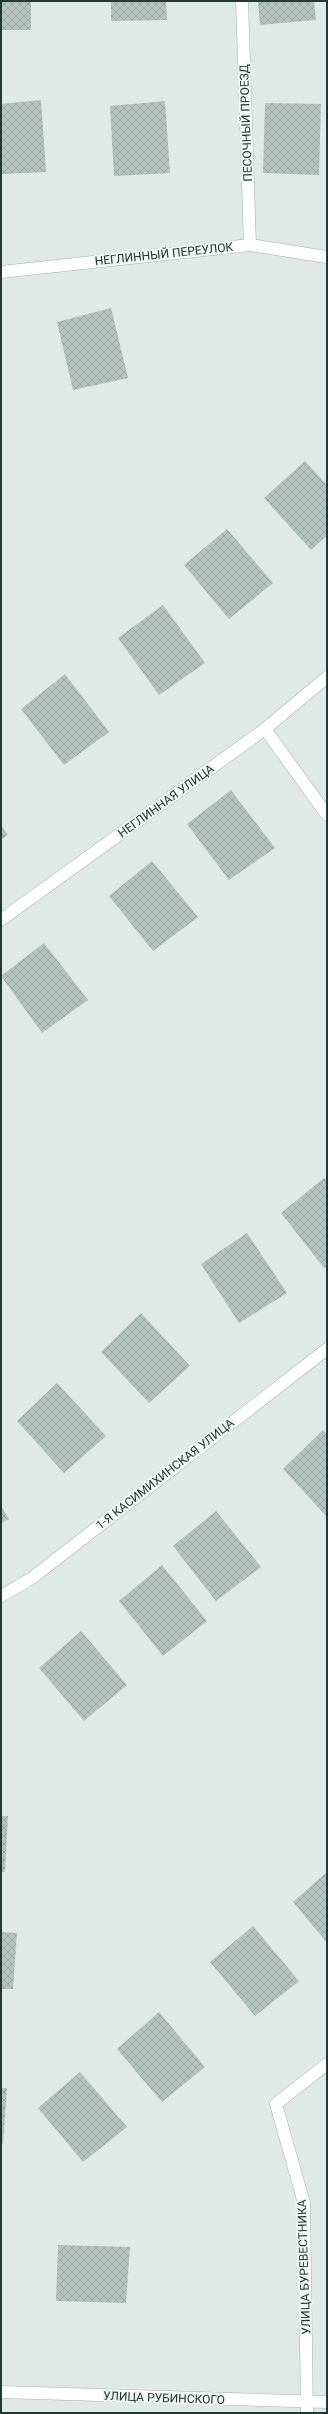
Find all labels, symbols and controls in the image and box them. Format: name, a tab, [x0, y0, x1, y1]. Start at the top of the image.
street label: ПЕСОЧНЫЙ ПРОЕЗД	[236, 64, 255, 182]
street label: НЕГЛИННЫЙ ПЕРЕУЛОК	[94, 239, 234, 268]
street label: НЕГЛИННАЯ УЛИЦА	[115, 761, 217, 841]
street label: 1-Я КАСИМИХИНСКАЯ УЛИЦА	[93, 1416, 237, 1532]
street label: УЛИЦА БУРЕВЕСТНИКА	[295, 2199, 313, 2335]
street label: УЛИЦА РУБИНСКОГО	[103, 2389, 225, 2407]

